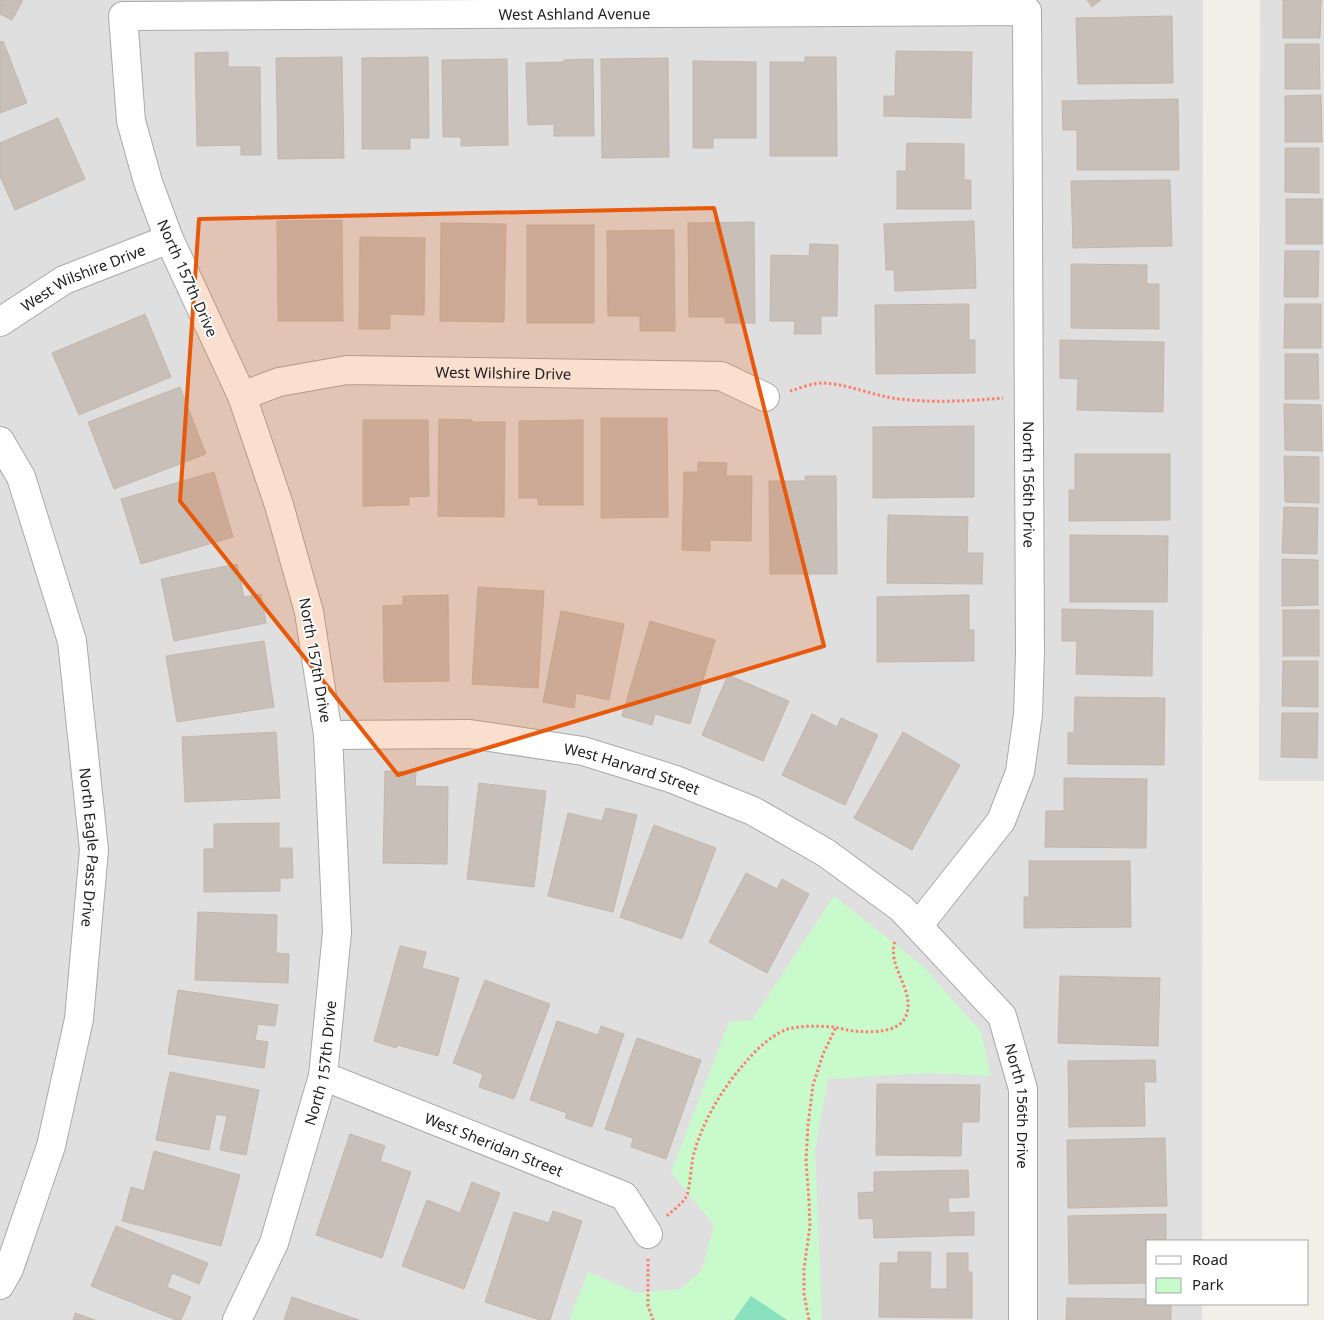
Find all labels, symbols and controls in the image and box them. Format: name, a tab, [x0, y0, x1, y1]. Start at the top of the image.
street label: West Ashland Avenue	[498, 3, 651, 24]
street label: North 157th Drive	[153, 216, 223, 340]
street label: West Wilshire Drive	[17, 239, 148, 316]
street label: West Wilshire Drive	[435, 361, 572, 384]
street label: North 156th Drive	[1019, 421, 1040, 548]
street label: North 157th Drive	[295, 596, 337, 724]
street label: West Harvard Street	[563, 738, 703, 799]
street label: North Eagle Pass Drive	[75, 767, 104, 928]
street label: North 157th Drive	[299, 999, 340, 1128]
street label: North 156th Drive	[1000, 1041, 1033, 1169]
street label: West Sheridan Street	[422, 1108, 567, 1181]
legend	[1146, 1240, 1309, 1305]
text: Road	[1192, 1249, 1228, 1269]
text: Park	[1192, 1274, 1224, 1294]

